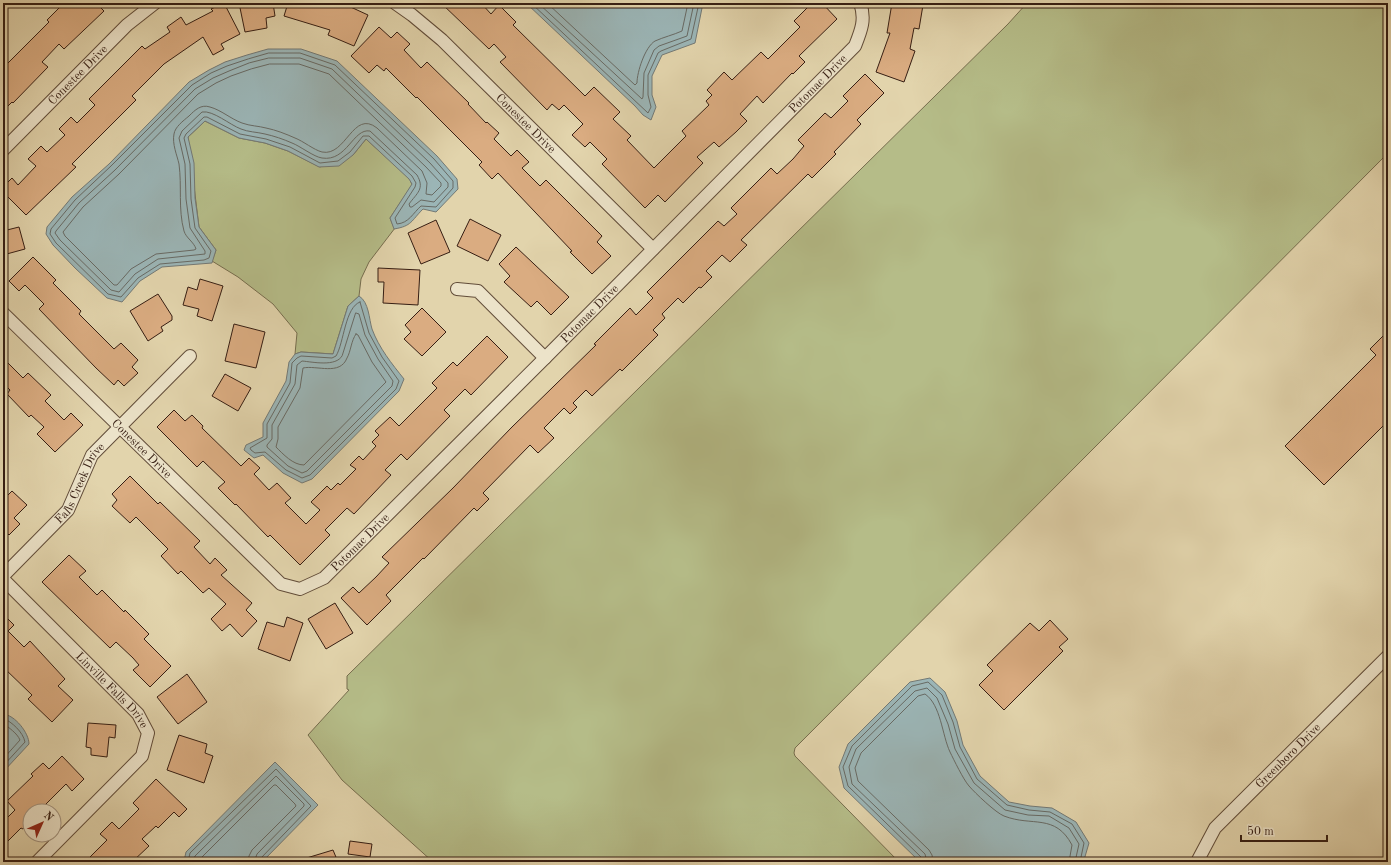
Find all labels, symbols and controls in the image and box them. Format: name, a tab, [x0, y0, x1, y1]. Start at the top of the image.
street label: Conestee Drive	[46, 43, 111, 108]
street label: Potomac Drive	[787, 53, 850, 116]
street label: Conestee Drive	[493, 92, 558, 156]
street label: Potomac Drive	[559, 282, 622, 345]
street label: Conestee Drive	[109, 417, 174, 481]
street label: Falls Creek Drive	[53, 441, 108, 526]
street label: Potomac Drive	[329, 511, 392, 574]
street label: Linville Falls Drive	[73, 650, 150, 731]
street label: Greenboro Drive	[1254, 721, 1324, 791]
north arrow	[22, 803, 62, 843]
text: N	[41, 810, 55, 824]
scale bar	[1241, 817, 1327, 843]
text: 50 m	[1247, 825, 1274, 838]

